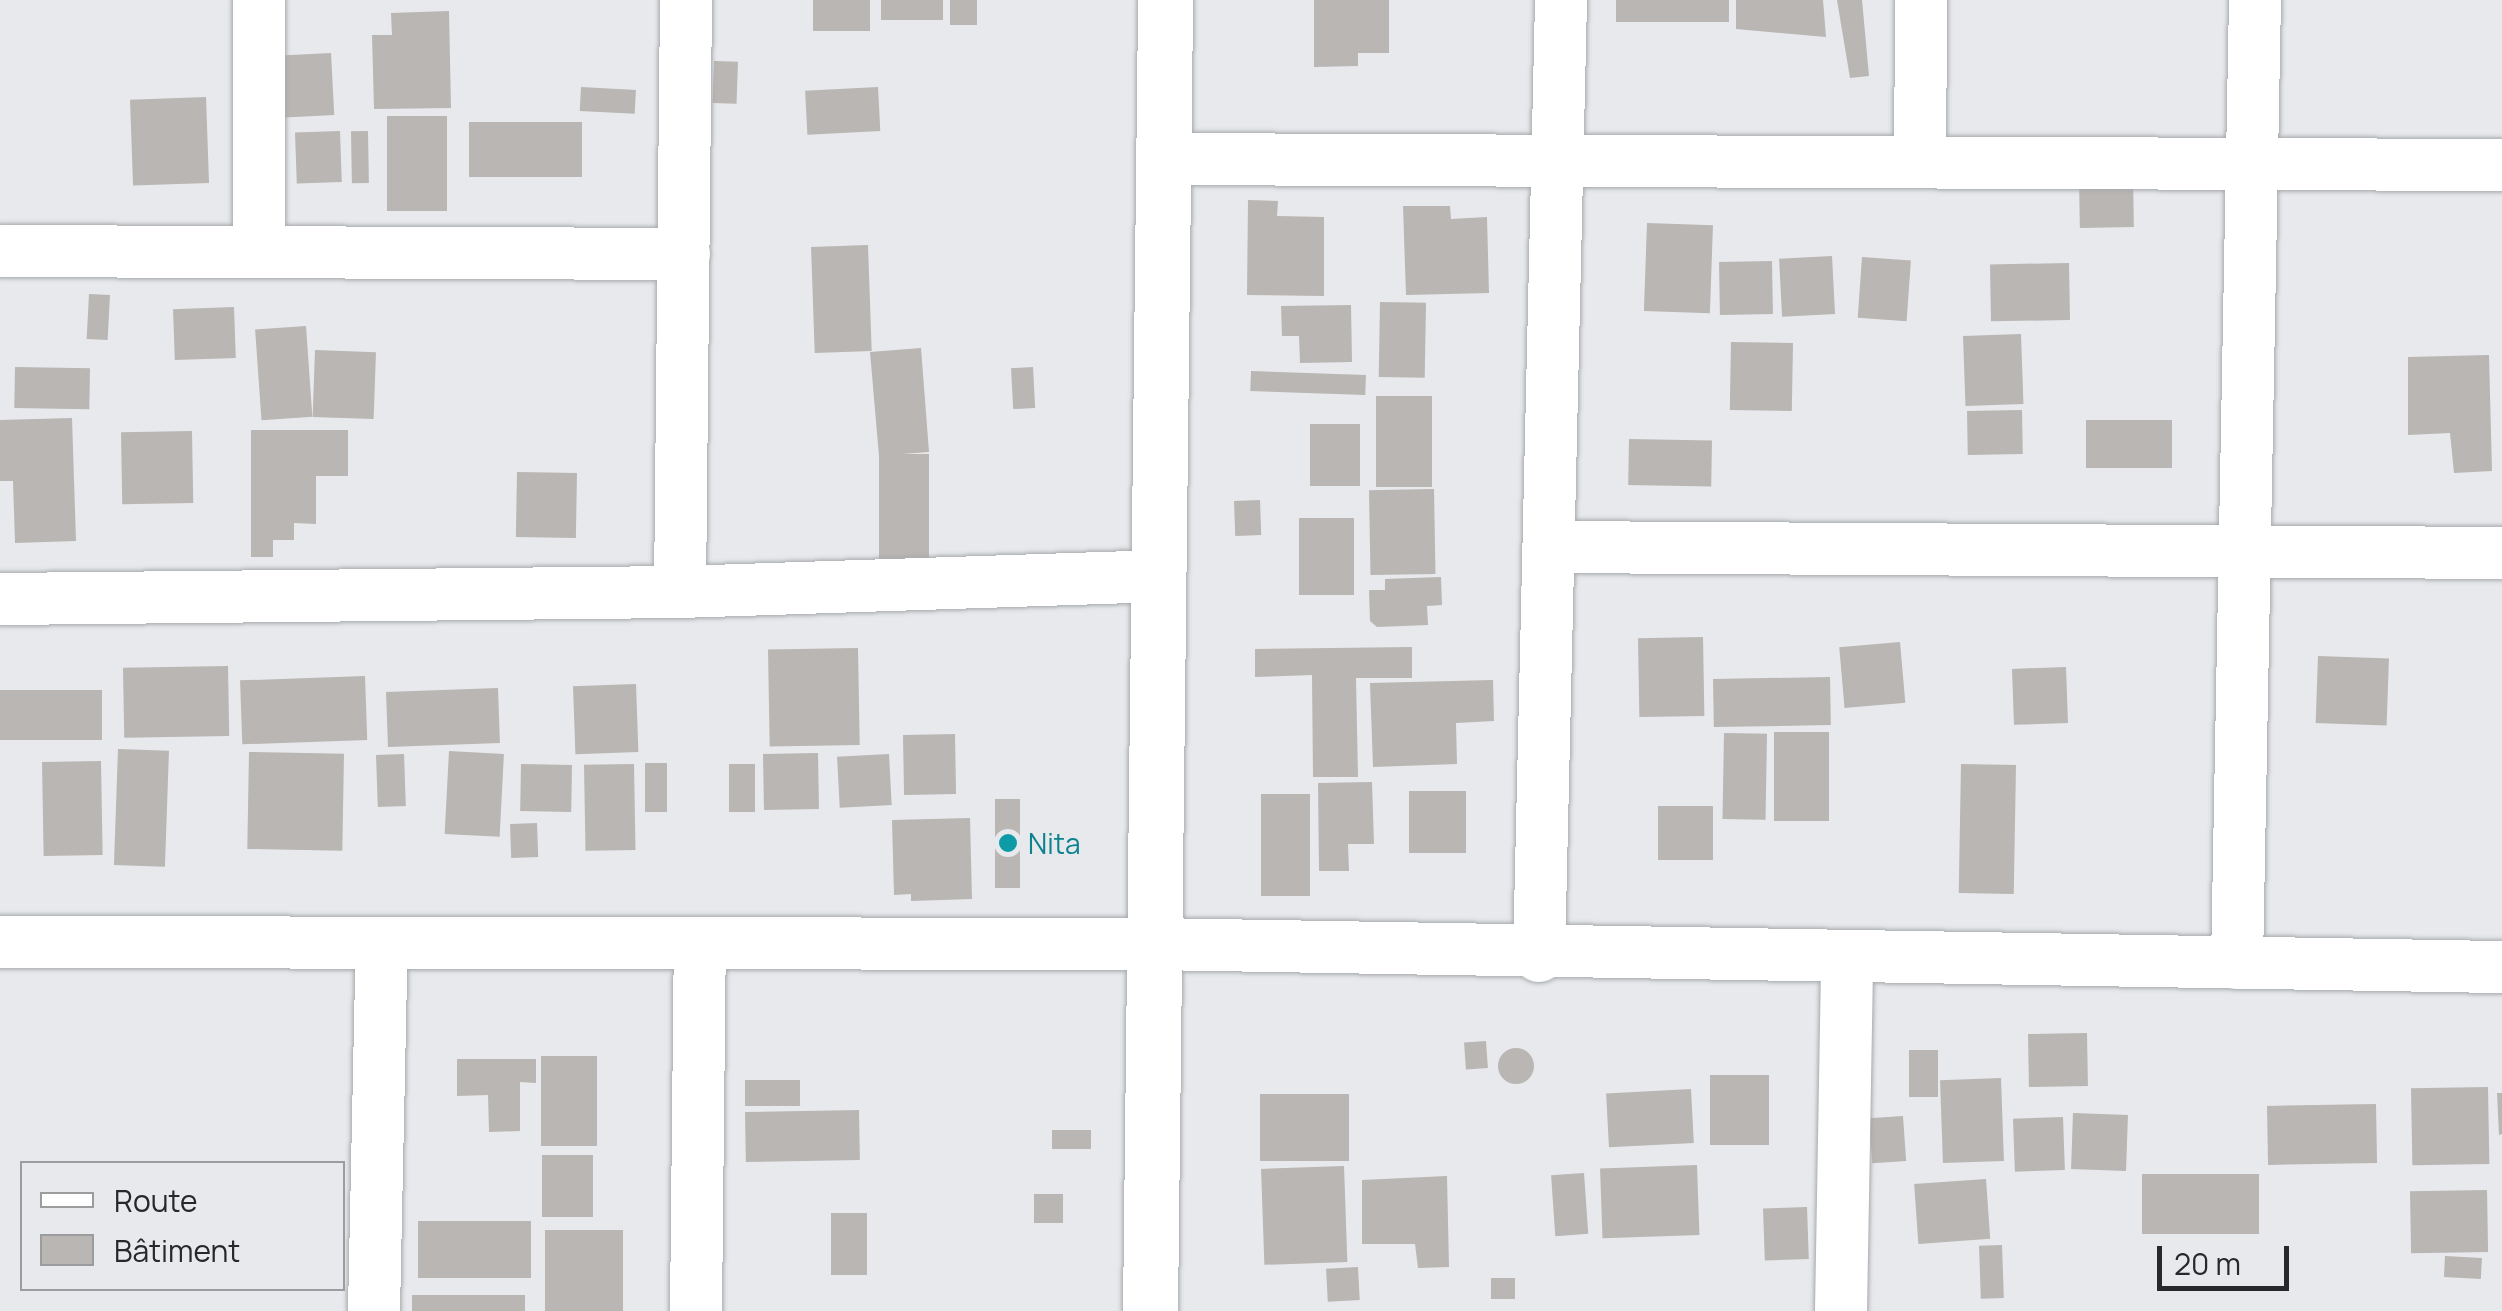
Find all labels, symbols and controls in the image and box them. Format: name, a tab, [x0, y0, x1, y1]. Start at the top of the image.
place label: Nita	[1028, 826, 1080, 860]
marker: Nita	[997, 832, 1019, 854]
legend	[20, 1161, 345, 1291]
text: Route	[114, 1180, 197, 1221]
scale bar	[2162, 1226, 2294, 1288]
text: Bâtiment	[114, 1230, 240, 1271]
text: 20 m	[2174, 1243, 2241, 1284]

